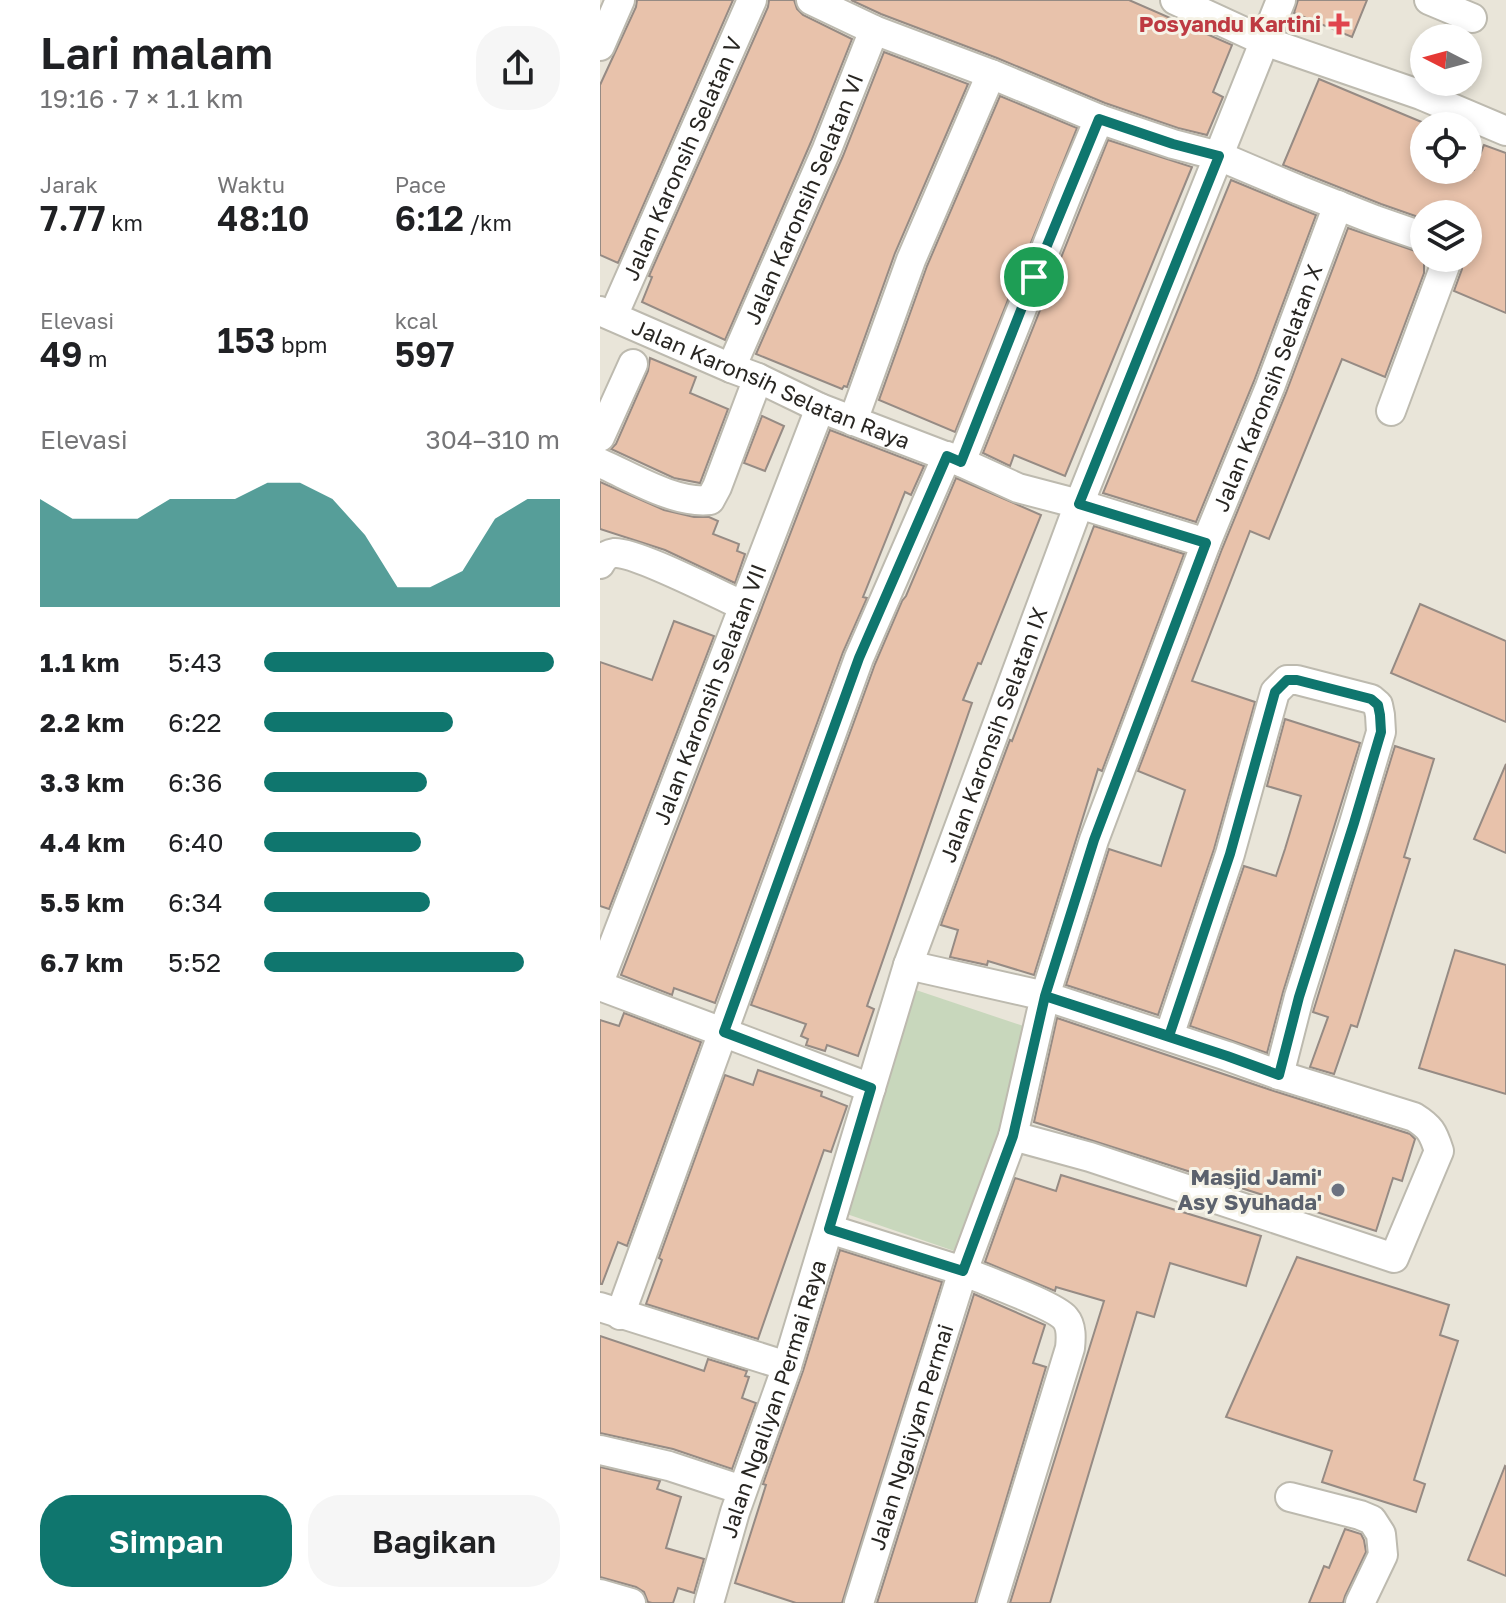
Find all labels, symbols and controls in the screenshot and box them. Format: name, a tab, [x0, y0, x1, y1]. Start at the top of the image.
place label: Posyandu Kartini	[1139, 10, 1321, 37]
marker: Posyandu Kartini	[1328, 13, 1350, 35]
north arrow	[1410, 24, 1482, 96]
map controls	[1410, 24, 1482, 272]
text: Lari malam	[40, 26, 273, 79]
button: share	[476, 26, 560, 110]
street label: Jalan Karonsih Selatan V	[616, 32, 747, 284]
street label: Jalan Karonsih Selatan VI	[738, 69, 869, 329]
text: 19:16 · 7 × 1.1 km	[40, 83, 244, 114]
button: locate	[1410, 112, 1482, 184]
text: Jarak	[40, 171, 98, 198]
text: Waktu	[217, 171, 285, 198]
text: Pace	[395, 171, 446, 198]
text: 7.77	[40, 198, 106, 238]
text: 48:10	[217, 198, 309, 238]
text: 6:12	[395, 198, 464, 238]
button: layers	[1410, 200, 1482, 272]
text: km	[106, 209, 143, 236]
text: /km	[464, 209, 512, 236]
pin	[1000, 243, 1068, 311]
icon: arrive	[1012, 255, 1056, 299]
street label: Jalan Karonsih Selatan X	[1206, 260, 1328, 515]
text: Elevasi	[40, 307, 114, 334]
text: kcal	[395, 307, 438, 334]
street label: Jalan Karonsih Selatan Raya	[628, 313, 914, 454]
text: 153	[217, 320, 275, 360]
text: bpm	[275, 331, 327, 358]
text: 49	[40, 334, 83, 374]
text: 597	[395, 334, 455, 374]
text: m	[83, 345, 108, 372]
text: Elevasi	[40, 424, 128, 455]
text: 304–310 m	[426, 424, 560, 455]
street label: Jalan Karonsih Selatan VII	[647, 560, 772, 828]
street label: Jalan Karonsih Selatan IX	[933, 603, 1053, 866]
text: 1.1 km	[40, 647, 119, 678]
text: 5:43	[168, 647, 222, 678]
text: 2.2 km	[40, 707, 124, 738]
text: 6:22	[168, 707, 222, 738]
text: 3.3 km	[40, 767, 124, 798]
text: 6:36	[168, 767, 222, 798]
text: 4.4 km	[40, 827, 125, 858]
text: 6:40	[168, 827, 224, 858]
text: 5.5 km	[40, 887, 124, 918]
text: 6:34	[168, 887, 223, 918]
text: 6.7 km	[40, 947, 123, 978]
text: 5:52	[168, 947, 221, 978]
place label: Masjid Jami' Asy Syuhada'	[1177, 1163, 1322, 1215]
marker: Masjid Jami' Asy Syuhada'	[1329, 1181, 1347, 1199]
street label: Jalan Ngaliyan Permai Raya	[714, 1256, 831, 1541]
street label: Jalan Ngaliyan Permai	[862, 1320, 959, 1553]
button: Simpan	[40, 1495, 292, 1587]
button: Bagikan	[308, 1495, 560, 1587]

